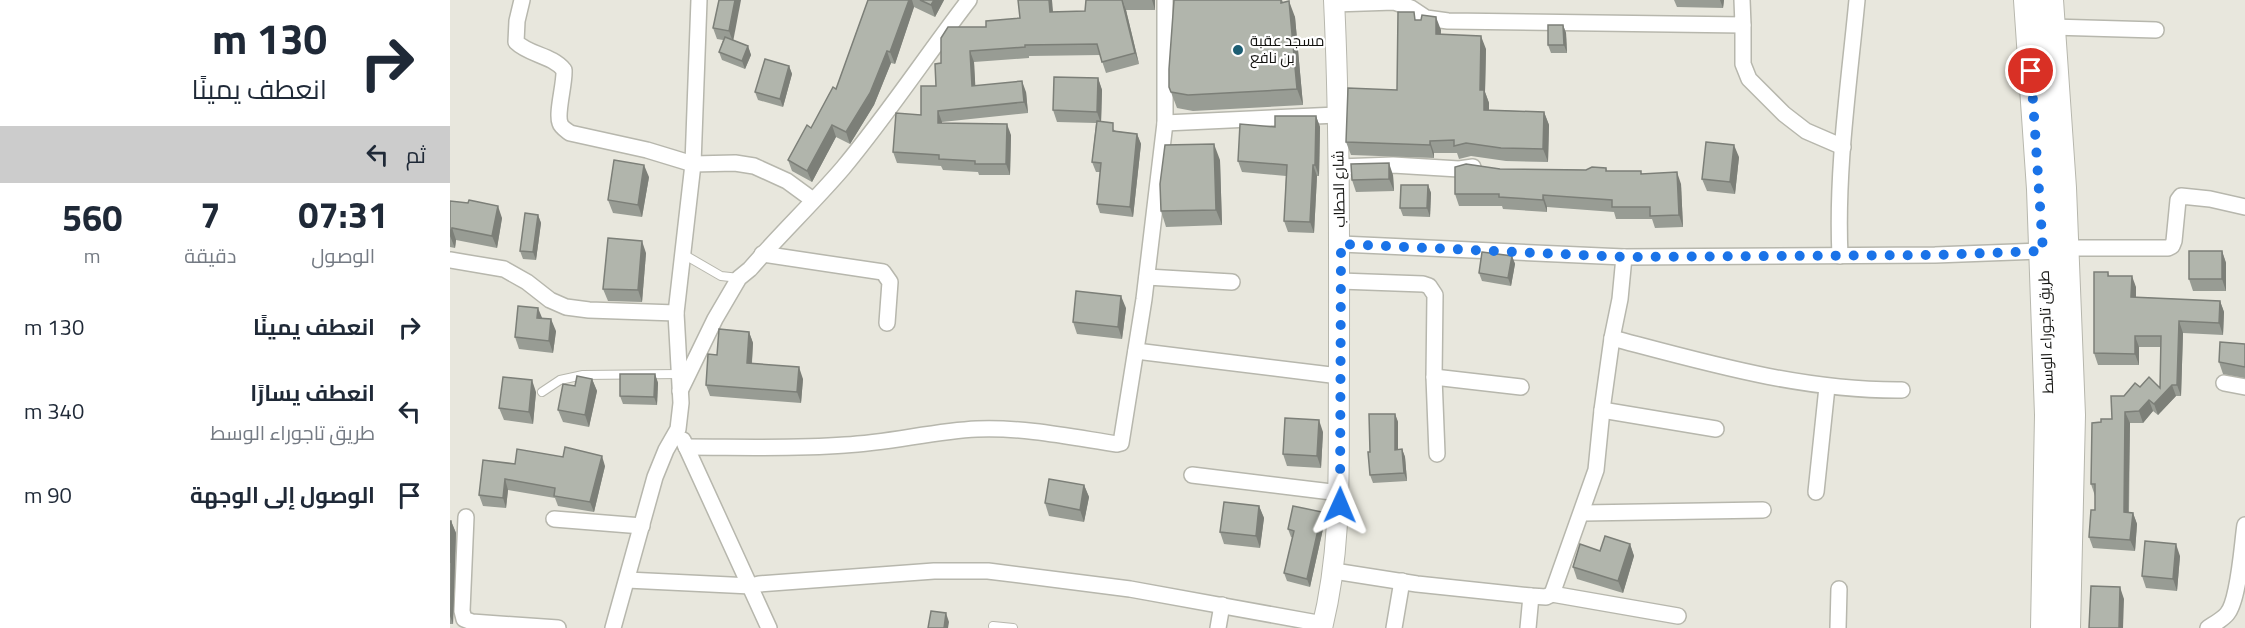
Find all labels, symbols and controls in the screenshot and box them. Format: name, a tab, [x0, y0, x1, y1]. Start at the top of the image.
text: 130 m	[212, 6, 327, 70]
icon: right	[348, 24, 426, 102]
place label: مسجد عقبة بن نافع	[1250, 29, 1324, 69]
marker: مسجد عقبة بن نافع	[1231, 43, 1245, 57]
pin	[2005, 45, 2056, 96]
icon: arrive	[2014, 54, 2047, 87]
text: انعطف يمينًا	[191, 68, 327, 109]
icon: left	[361, 138, 394, 171]
text: ثم	[406, 138, 426, 172]
street label: شارع الحطاب	[1326, 150, 1351, 228]
text: 7	[200, 187, 220, 242]
text: 07:31	[298, 187, 388, 242]
text: 560	[62, 190, 122, 245]
text: m	[84, 240, 101, 271]
text: دقيقة	[184, 240, 236, 271]
text: الوصول	[311, 240, 375, 271]
street label: طريق تاجوراء الوسط	[2032, 270, 2059, 394]
text: 130 m	[24, 310, 84, 344]
text: انعطف يمينًا	[253, 310, 375, 344]
icon: right	[393, 311, 426, 344]
text: انعطف يسارًا	[250, 376, 375, 410]
text: 340 m	[24, 394, 84, 428]
icon: left	[393, 395, 426, 428]
text: طريق تاجوراء الوسط	[210, 417, 375, 448]
position arrow	[1308, 473, 1372, 537]
text: 90 m	[24, 478, 72, 512]
text: الوصول إلى الوجهة	[190, 478, 375, 512]
icon: arrive	[393, 479, 426, 512]

